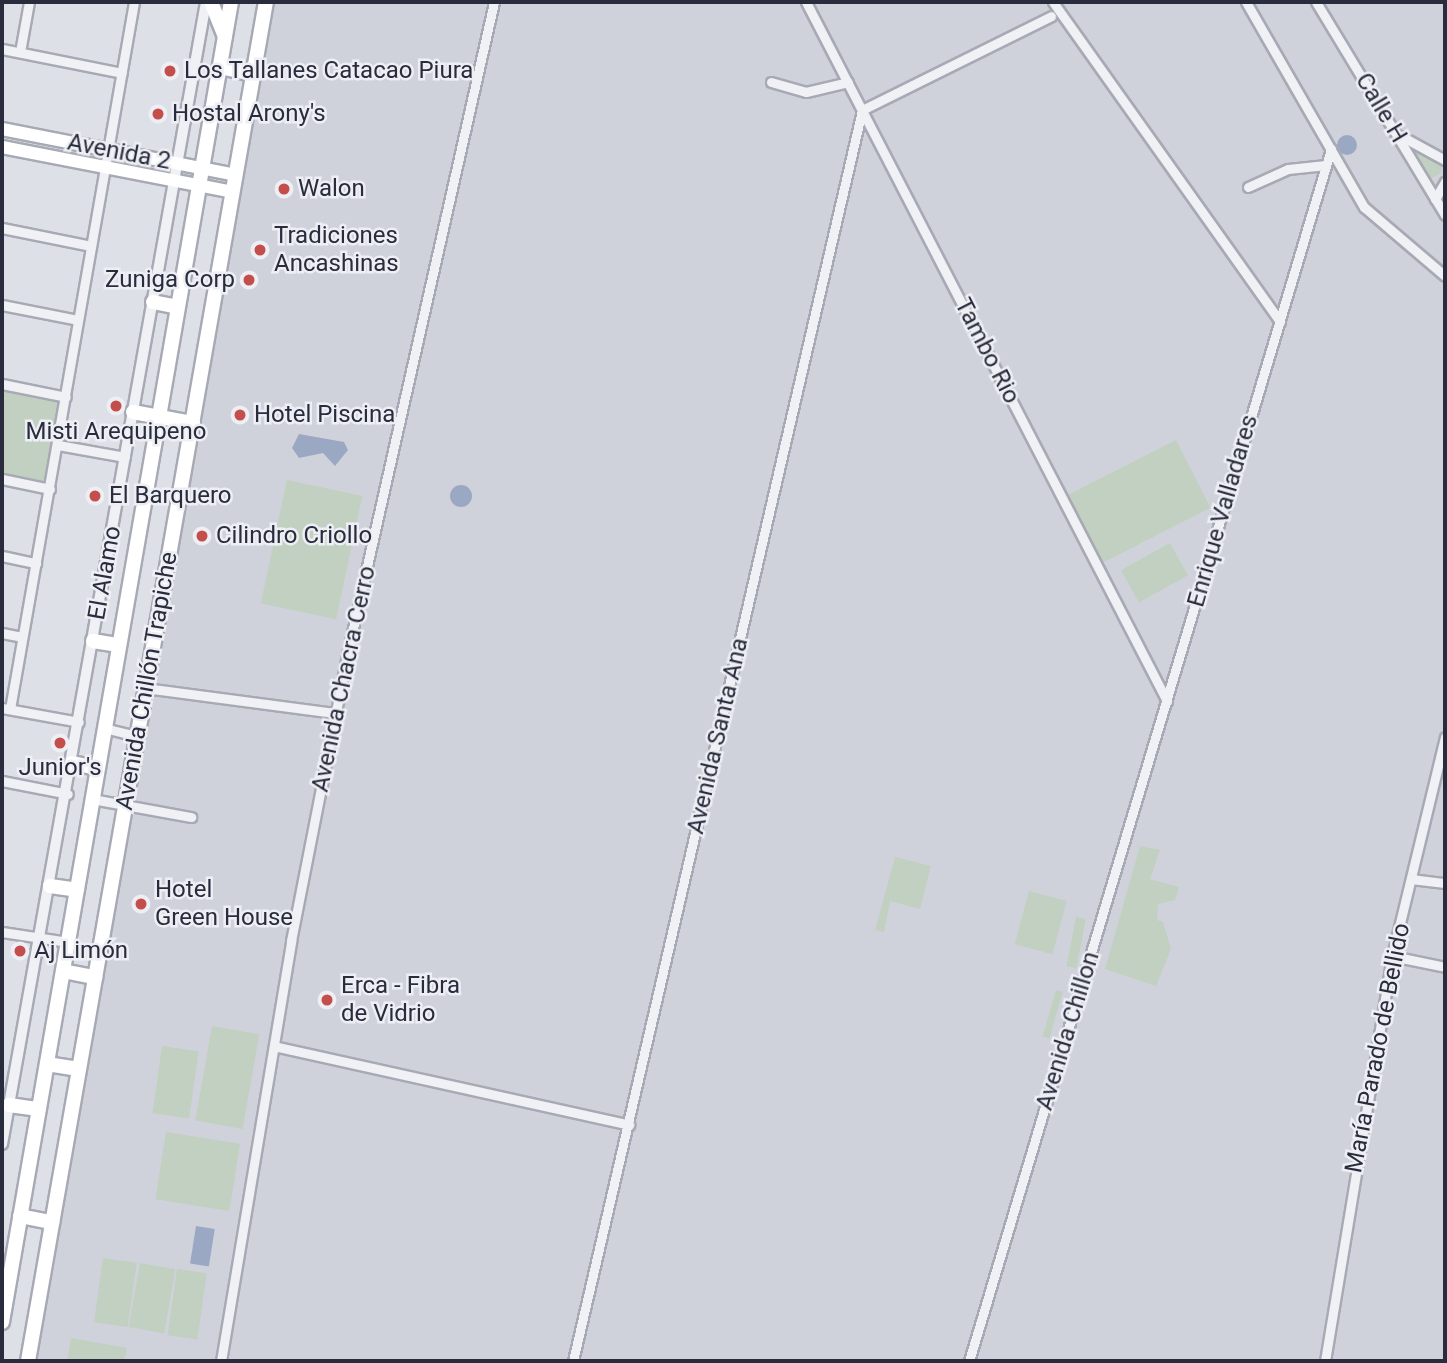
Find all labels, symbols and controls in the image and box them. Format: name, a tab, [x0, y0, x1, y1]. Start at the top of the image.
place label: Los Tallanes Catacao Piura	[184, 57, 474, 85]
marker: Los Tallanes Catacao Piura	[162, 63, 178, 79]
street label: Calle H	[1349, 68, 1413, 148]
place label: Hostal Arony's	[172, 100, 326, 128]
marker: Hostal Arony's	[150, 106, 166, 122]
street label: Avenida 2	[65, 128, 173, 176]
place label: Walon	[298, 175, 365, 203]
marker: Walon	[276, 181, 292, 197]
place label: Tradiciones Ancashinas	[274, 222, 399, 278]
marker: Tradiciones Ancashinas	[252, 242, 268, 258]
place label: Zuniga Corp	[105, 266, 235, 294]
marker: Zuniga Corp	[241, 272, 257, 288]
street label: Tambo Rio	[948, 293, 1026, 409]
marker: Misti Arequipeno	[108, 398, 124, 414]
place label: Hotel Piscina	[254, 401, 395, 429]
marker: Hotel Piscina	[232, 407, 248, 423]
street label: Enrique Valladares	[1182, 412, 1264, 610]
place label: Misti Arequipeno	[26, 418, 206, 446]
place label: El Barquero	[109, 482, 232, 510]
marker: El Barquero	[87, 488, 103, 504]
place label: Cilindro Criollo	[216, 522, 372, 550]
street label: El Alamo	[83, 524, 127, 622]
marker: Cilindro Criollo	[194, 528, 210, 544]
street label: Avenida Chillón Trapiche	[110, 549, 184, 813]
street label: Avenida Chacra Cerro	[306, 563, 382, 795]
street label: Avenida Santa Ana	[681, 635, 755, 837]
marker: Junior's	[52, 735, 68, 751]
place label: Junior's	[18, 754, 102, 782]
place label: Hotel Green House	[155, 876, 293, 932]
marker: Hotel Green House	[133, 896, 149, 912]
street label: María Parado de Bellido	[1340, 921, 1416, 1175]
place label: Aj Limón	[34, 937, 128, 965]
marker: Aj Limón	[12, 943, 28, 959]
street label: Avenida Chillon	[1030, 948, 1106, 1114]
place label: Erca - Fibra de Vidrio	[341, 972, 460, 1028]
marker: Erca - Fibra de Vidrio	[319, 992, 335, 1008]

